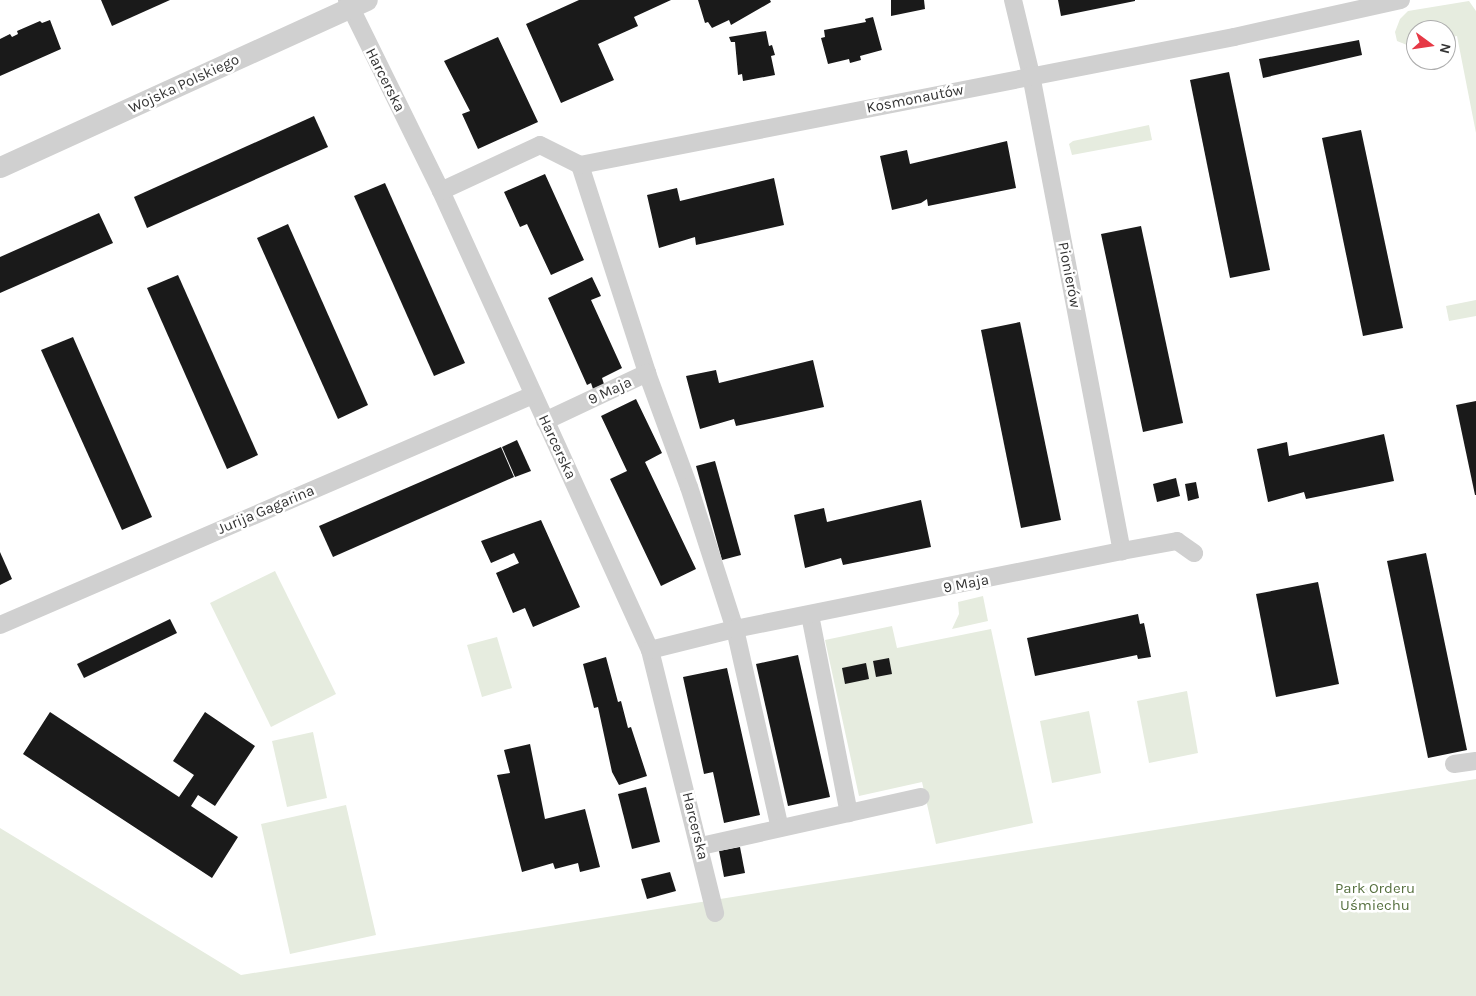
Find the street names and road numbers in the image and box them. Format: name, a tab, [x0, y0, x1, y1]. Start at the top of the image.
street label: Harcerska	[361, 45, 409, 115]
street label: Wojska Polskiego	[126, 51, 242, 117]
street label: Kosmonautów	[865, 81, 965, 117]
street label: Pionierów	[1054, 241, 1084, 309]
street label: 9 Maja	[585, 373, 635, 409]
street label: Harcerska	[534, 412, 580, 482]
street label: Jurija Gagarina	[215, 482, 317, 538]
street label: 9 Maja	[942, 571, 990, 597]
street label: Harcerska	[678, 790, 712, 862]

